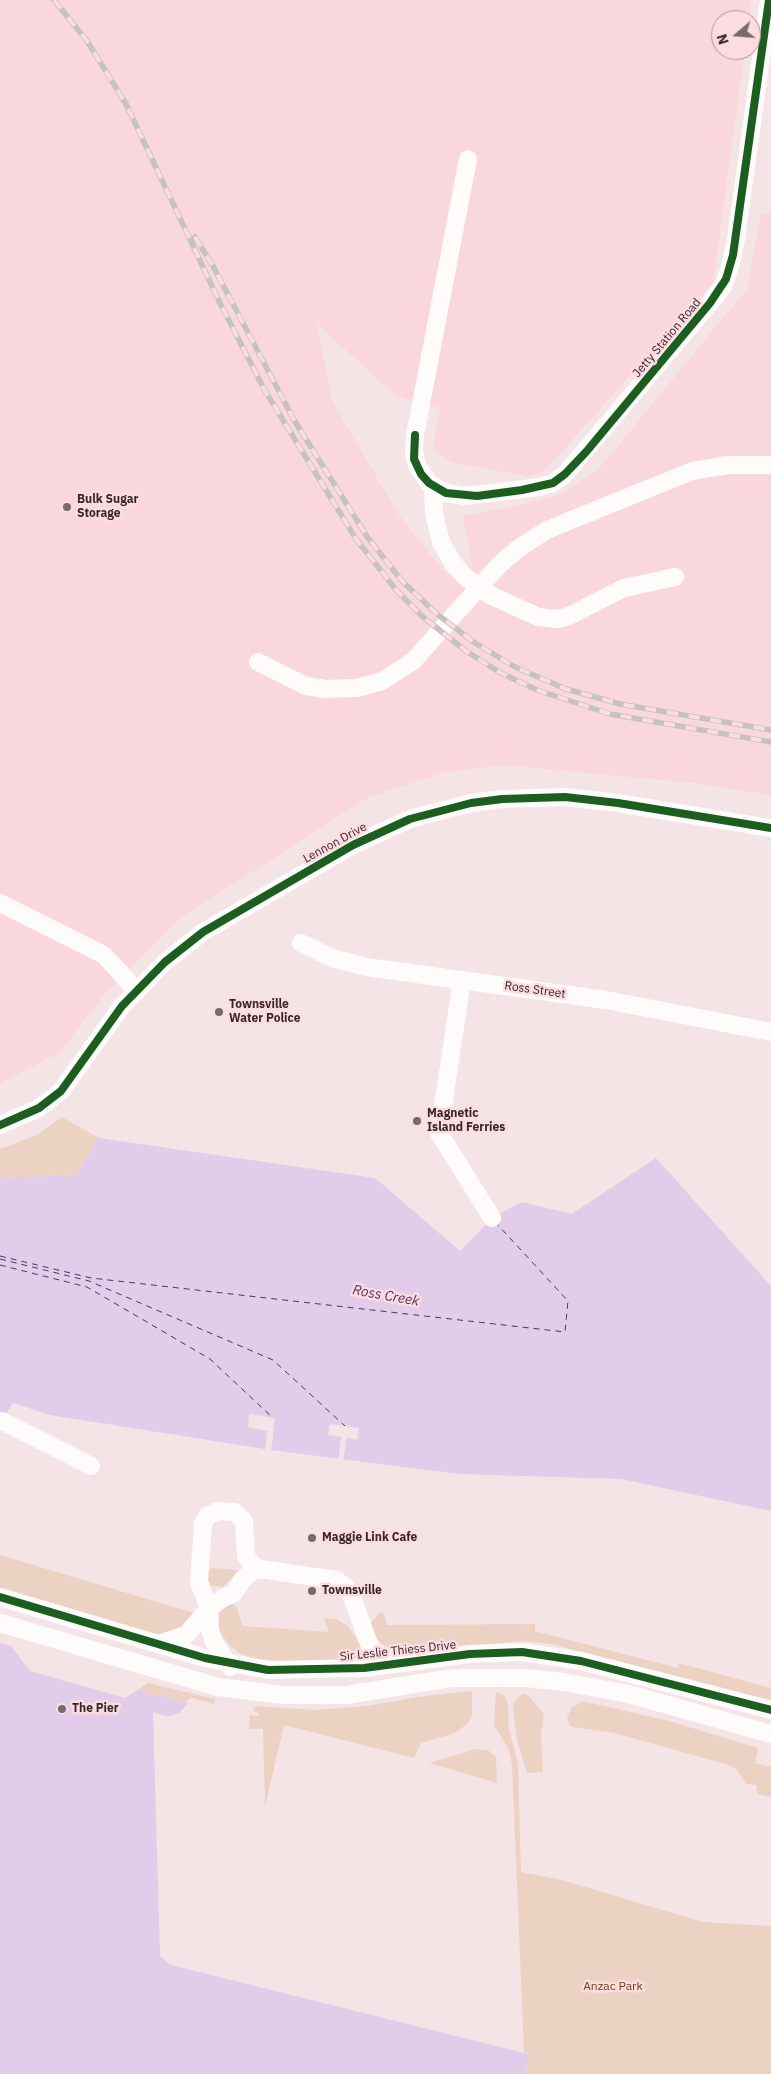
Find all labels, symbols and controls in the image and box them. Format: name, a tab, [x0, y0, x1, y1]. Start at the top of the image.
north arrow	[711, 10, 761, 60]
text: N	[713, 32, 733, 47]
street label: Jetty Station Road	[630, 296, 704, 380]
place label: Bulk Sugar Storage	[77, 493, 138, 521]
marker: Bulk Sugar Storage	[61, 501, 73, 513]
street label: Lennon Drive	[301, 820, 369, 866]
street label: Ross Street	[504, 979, 566, 1001]
place label: Townsville Water Police	[229, 998, 300, 1026]
marker: Townsville Water Police	[213, 1006, 225, 1018]
place label: Magnetic Island Ferries	[427, 1107, 505, 1135]
marker: Magnetic Island Ferries	[411, 1115, 423, 1127]
water label: Ross Creek	[351, 1282, 421, 1310]
place label: Maggie Link Cafe	[322, 1531, 417, 1545]
marker: Maggie Link Cafe	[306, 1532, 318, 1544]
place label: Townsville	[322, 1584, 382, 1598]
marker: Townsville	[306, 1585, 318, 1597]
street label: Sir Leslie Thiess Drive	[339, 1638, 457, 1664]
place label: The Pier	[72, 1702, 119, 1716]
marker: The Pier	[56, 1703, 68, 1715]
park label: Anzac Park	[583, 1980, 643, 1994]

